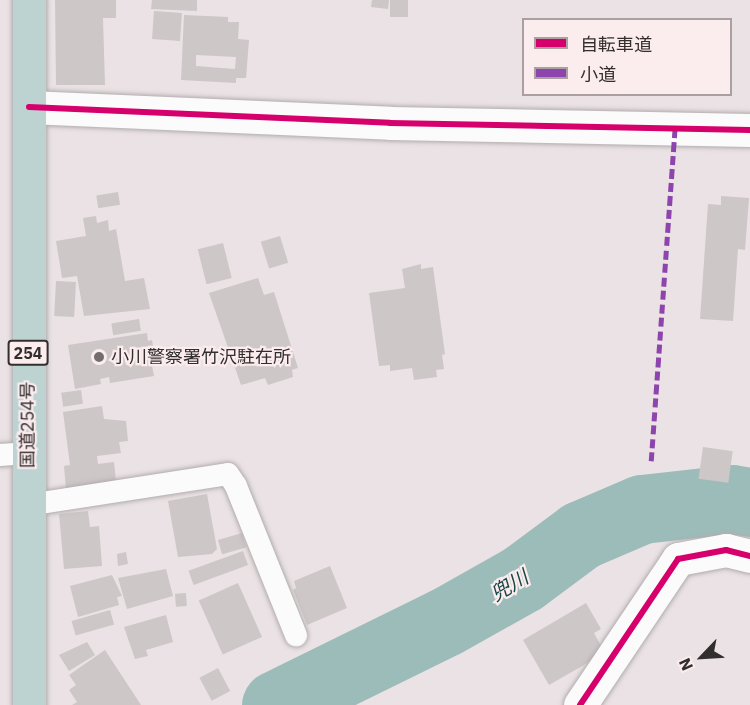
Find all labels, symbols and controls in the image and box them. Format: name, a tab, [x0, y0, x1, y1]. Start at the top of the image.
legend	[522, 18, 732, 96]
text: 自転車道	[580, 33, 652, 56]
text: 小道	[580, 63, 616, 86]
road number: 254	[7, 340, 49, 366]
place label: 小川警察署竹沢駐在所	[111, 346, 291, 368]
marker: 小川警察署竹沢駐在所	[92, 350, 106, 364]
street label: 国道254号	[17, 382, 39, 468]
water label: 兜川	[486, 564, 532, 606]
north arrow	[672, 627, 732, 687]
text: N	[674, 655, 697, 674]

